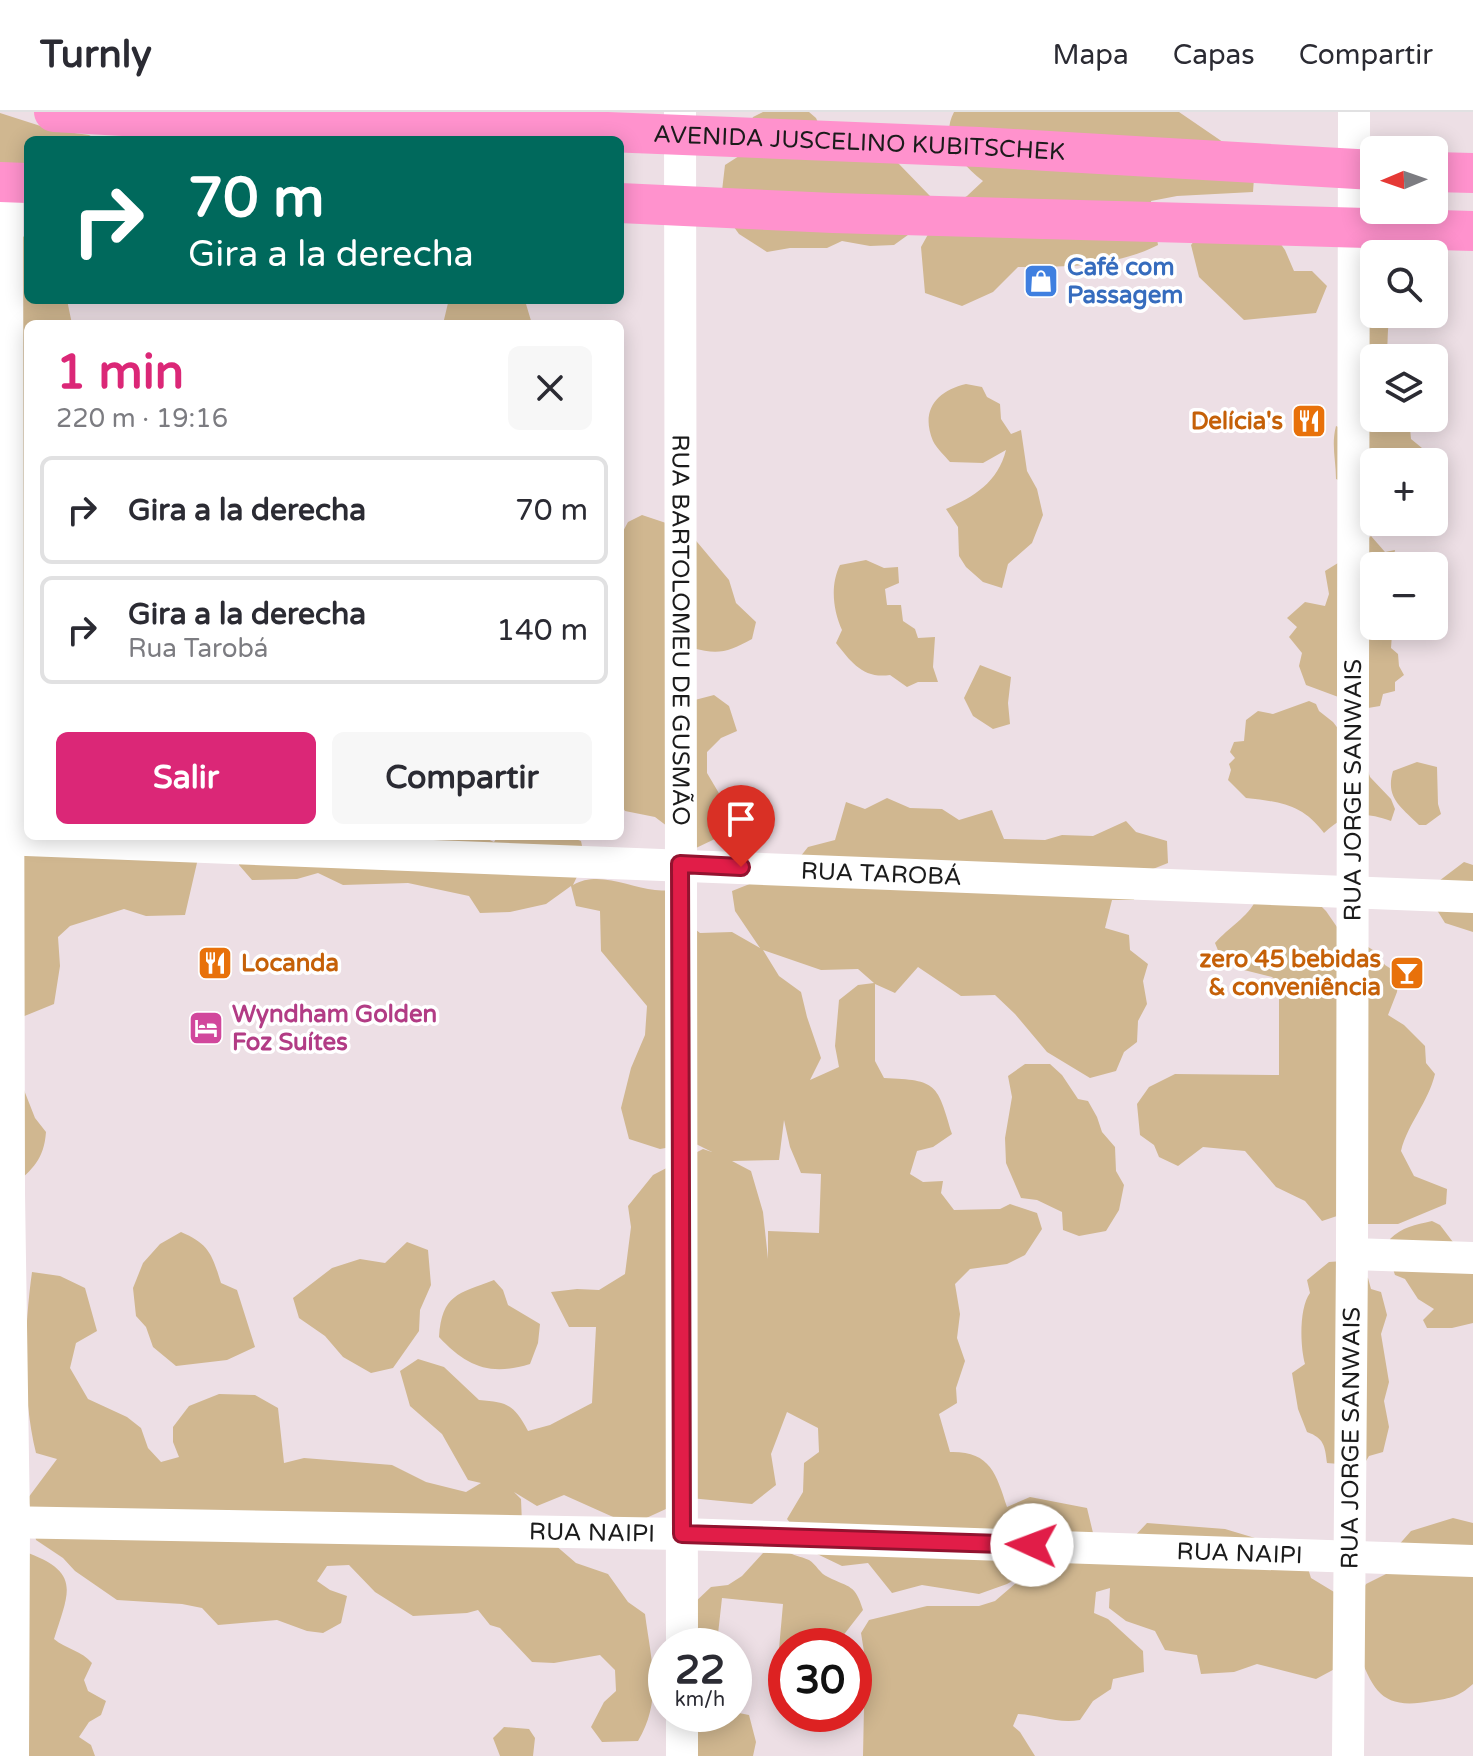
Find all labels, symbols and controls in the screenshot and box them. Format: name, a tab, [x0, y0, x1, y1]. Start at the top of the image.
text: Turnly	[40, 32, 152, 78]
text: Mapa	[1052, 38, 1129, 72]
text: Capas	[1173, 38, 1255, 72]
text: Compartir	[1299, 38, 1433, 72]
street label: AVENIDA JUSCELINO KUBITSCHEK	[653, 119, 1066, 166]
north arrow	[1360, 136, 1448, 224]
map controls	[1360, 136, 1448, 640]
text: 70 m	[188, 165, 324, 232]
icon: right	[56, 168, 160, 272]
text: Gira a la derecha	[188, 233, 474, 276]
button: search	[1360, 240, 1448, 328]
place label: Café com Passagem	[1067, 253, 1183, 310]
shop icon: Café com Passagem	[1022, 262, 1060, 300]
text: 1 min	[56, 344, 184, 402]
button: layers	[1360, 344, 1448, 432]
button: close	[508, 346, 592, 430]
restaurant icon: Delícia's	[1290, 402, 1328, 440]
text: 220 m · 19:16	[56, 403, 228, 434]
place label: Delícia's	[1191, 407, 1283, 436]
street label: RUA BARTOLOMEU DE GUSMÃO	[666, 434, 695, 826]
button: +	[1360, 448, 1448, 536]
icon: right	[60, 488, 104, 532]
text: Gira a la derecha	[128, 492, 366, 529]
text: 70 m	[515, 492, 588, 529]
button: −	[1360, 552, 1448, 640]
text: Gira a la derecha	[128, 596, 366, 633]
icon: right	[60, 608, 104, 652]
text: 140 m	[496, 612, 588, 649]
text: Rua Tarobá	[128, 633, 268, 664]
street label: RUA JORGE SANWAIS	[1338, 659, 1368, 921]
button: Salir	[56, 732, 316, 824]
button: Compartir	[332, 732, 592, 824]
pin	[707, 785, 775, 867]
icon: arrive	[719, 797, 763, 841]
street label: RUA TAROBÁ	[800, 856, 962, 891]
restaurant icon: Locanda	[196, 944, 234, 982]
place label: zero 45 bebidas & conveniência	[1199, 945, 1381, 1002]
place label: Locanda	[241, 949, 339, 978]
bar icon: zero 45 bebidas & conveniência	[1388, 954, 1426, 992]
place label: Wyndham Golden Foz Suítes	[232, 1000, 437, 1057]
hotel icon: Wyndham Golden Foz Suítes	[187, 1009, 225, 1047]
street label: RUA JORGE SANWAIS	[1335, 1307, 1366, 1569]
position arrow	[990, 1503, 1074, 1587]
street label: RUA NAIPI	[529, 1517, 655, 1548]
street label: RUA NAIPI	[1176, 1536, 1303, 1570]
speed limit sign: 30	[768, 1628, 872, 1732]
text: 22	[675, 1646, 725, 1694]
text: km/h	[675, 1688, 725, 1712]

